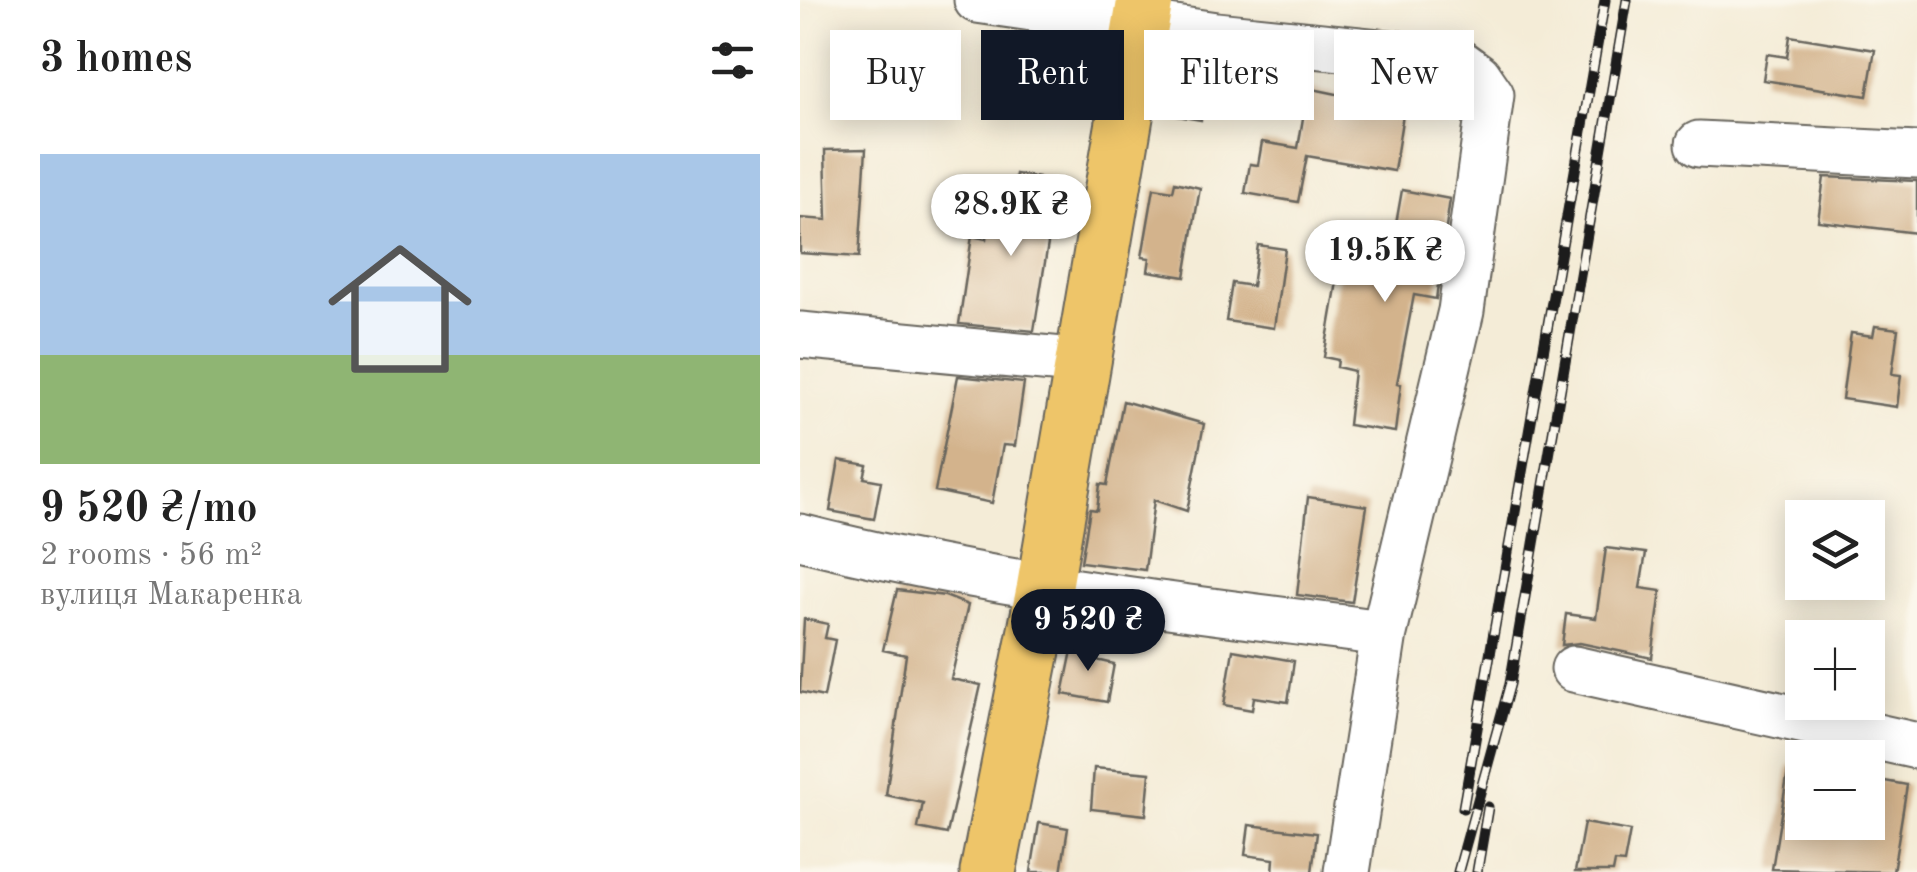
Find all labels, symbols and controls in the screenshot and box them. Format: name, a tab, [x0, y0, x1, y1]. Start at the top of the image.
chip: Buy	[830, 30, 961, 120]
chip: Rent	[981, 30, 1124, 120]
chip: Filters	[1144, 30, 1314, 120]
chip: New	[1334, 30, 1474, 120]
icon: filters	[705, 33, 760, 88]
text: 3 homes	[40, 39, 192, 81]
pin: 28.9K ₴	[919, 174, 1103, 259]
text: 28.9K ₴	[953, 190, 1069, 222]
icon: home	[310, 219, 490, 399]
pin: 19.5K ₴	[1293, 220, 1477, 305]
text: 19.5K ₴	[1327, 236, 1443, 268]
text: 9 520 ₴/mo	[40, 489, 258, 531]
map controls	[1785, 500, 1885, 840]
button: layers	[1785, 500, 1885, 600]
text: 2 rooms · 56 m²	[40, 540, 262, 572]
text: вулиця Макаренка	[40, 580, 302, 612]
pin: 9 520 ₴	[996, 589, 1180, 674]
text: 9 520 ₴	[1033, 605, 1143, 637]
button: +	[1785, 620, 1885, 720]
button: −	[1785, 740, 1885, 840]

